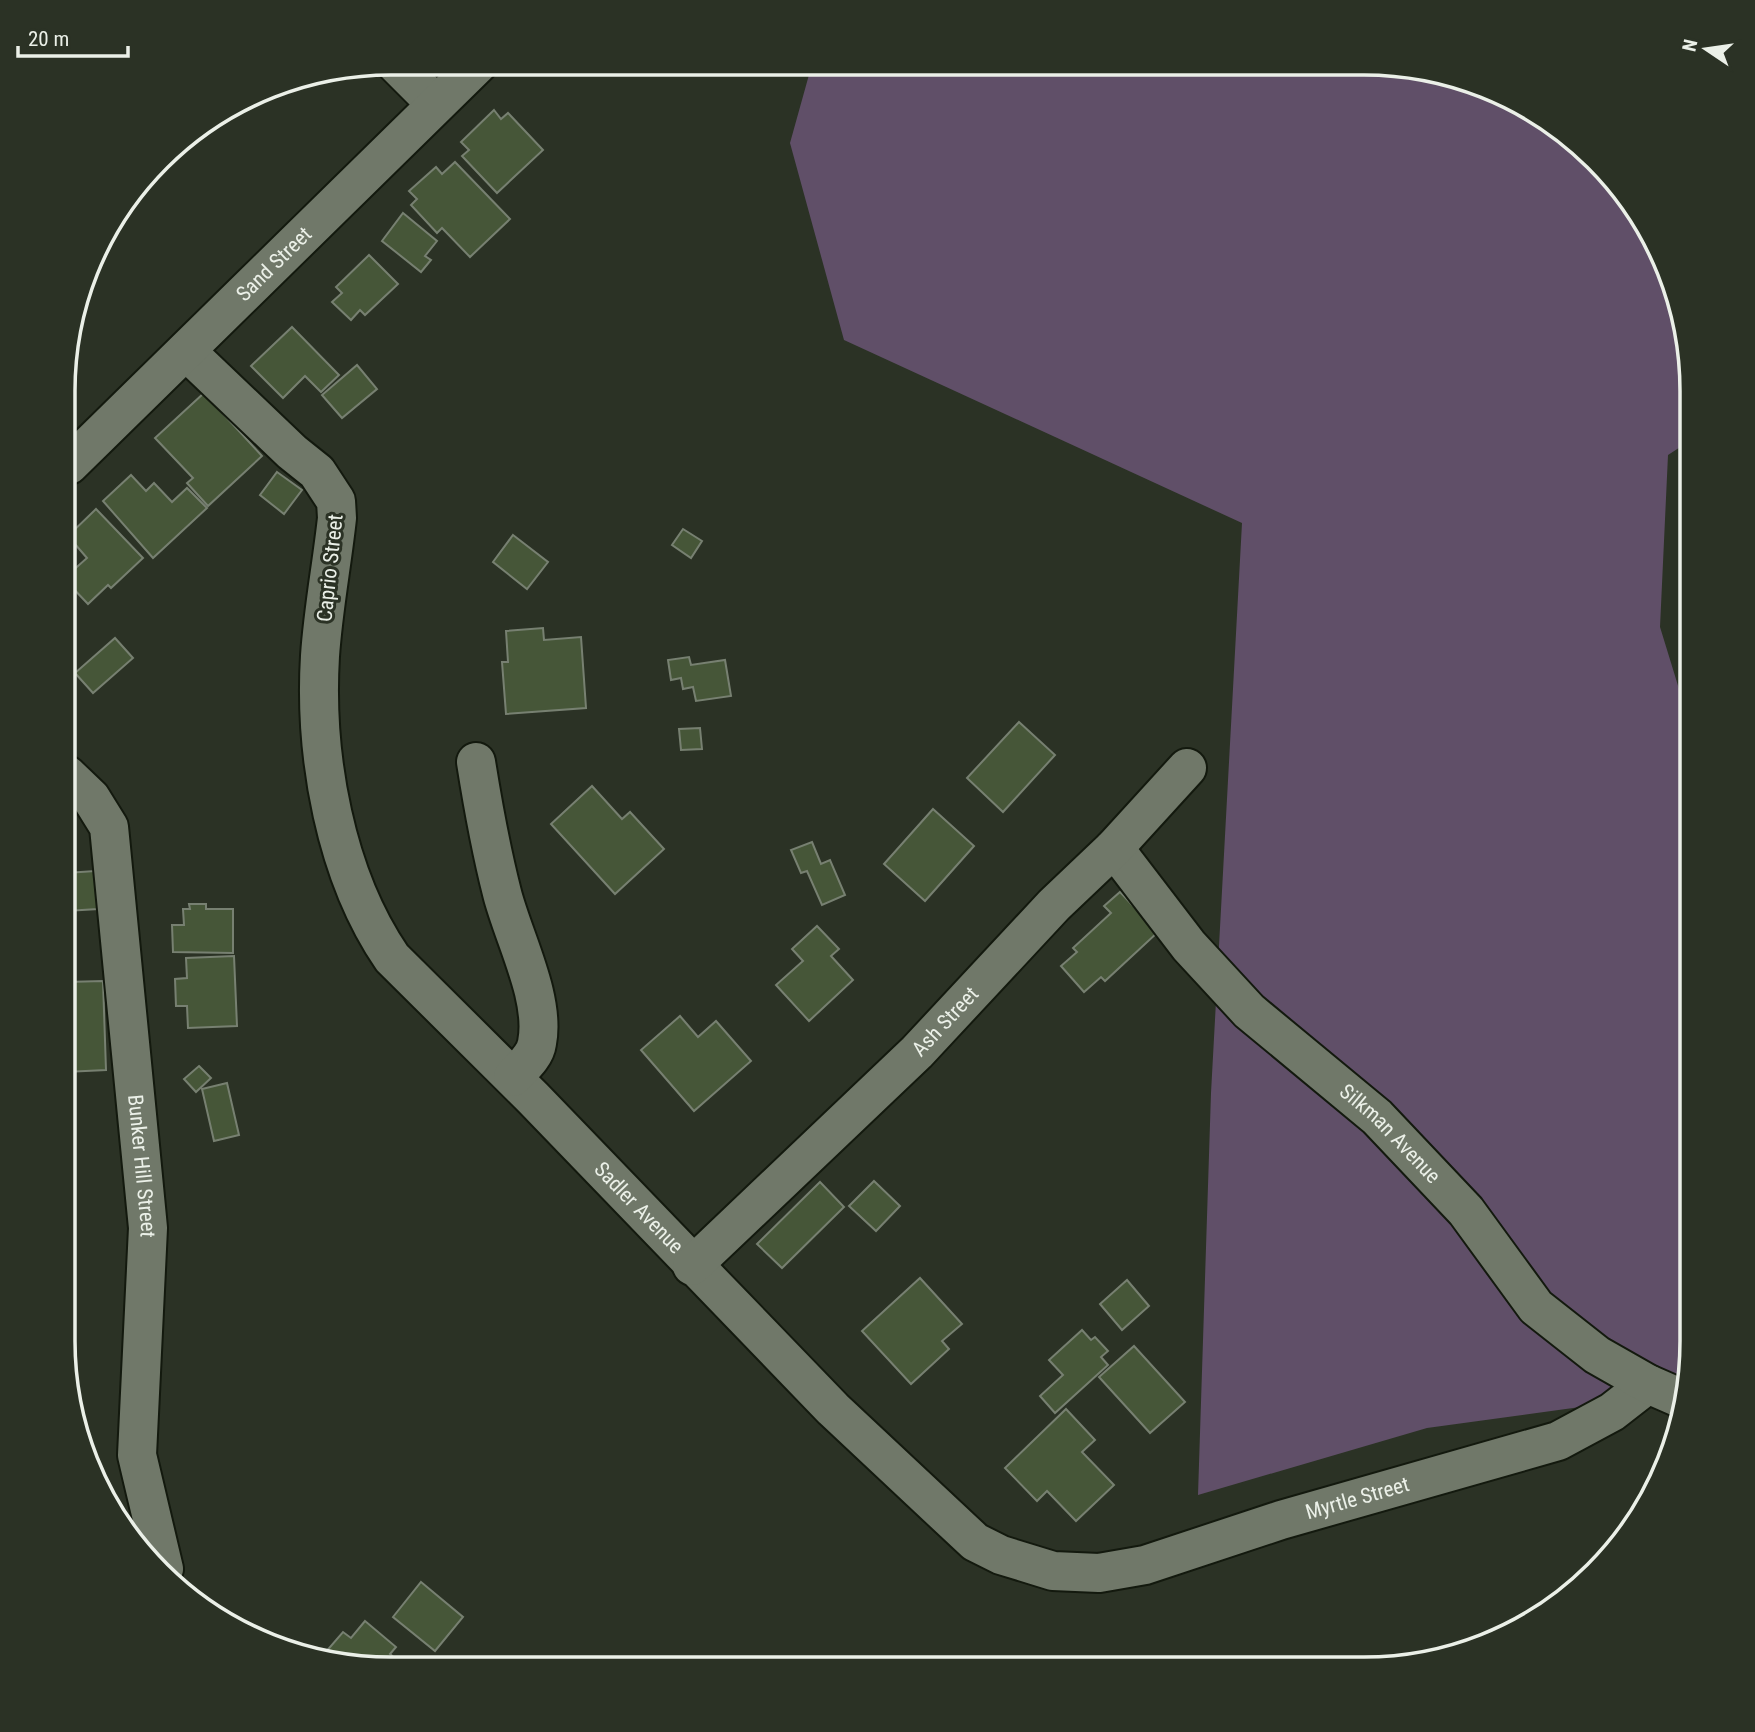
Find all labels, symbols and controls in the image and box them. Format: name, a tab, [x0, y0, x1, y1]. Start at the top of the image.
scale bar	[18, 14, 128, 58]
north arrow	[1671, 14, 1741, 84]
text: 20 m	[28, 27, 69, 51]
text: N	[1677, 37, 1702, 54]
street label: Sand Street	[231, 222, 316, 306]
street label: Caprio Street	[312, 513, 348, 623]
street label: Ash Street	[907, 982, 983, 1061]
street label: Silkman Avenue	[1335, 1079, 1445, 1188]
street label: Bunker Hill Street	[123, 1093, 160, 1238]
street label: Sadler Avenue	[589, 1157, 688, 1259]
street label: Myrtle Street	[1303, 1472, 1412, 1524]

